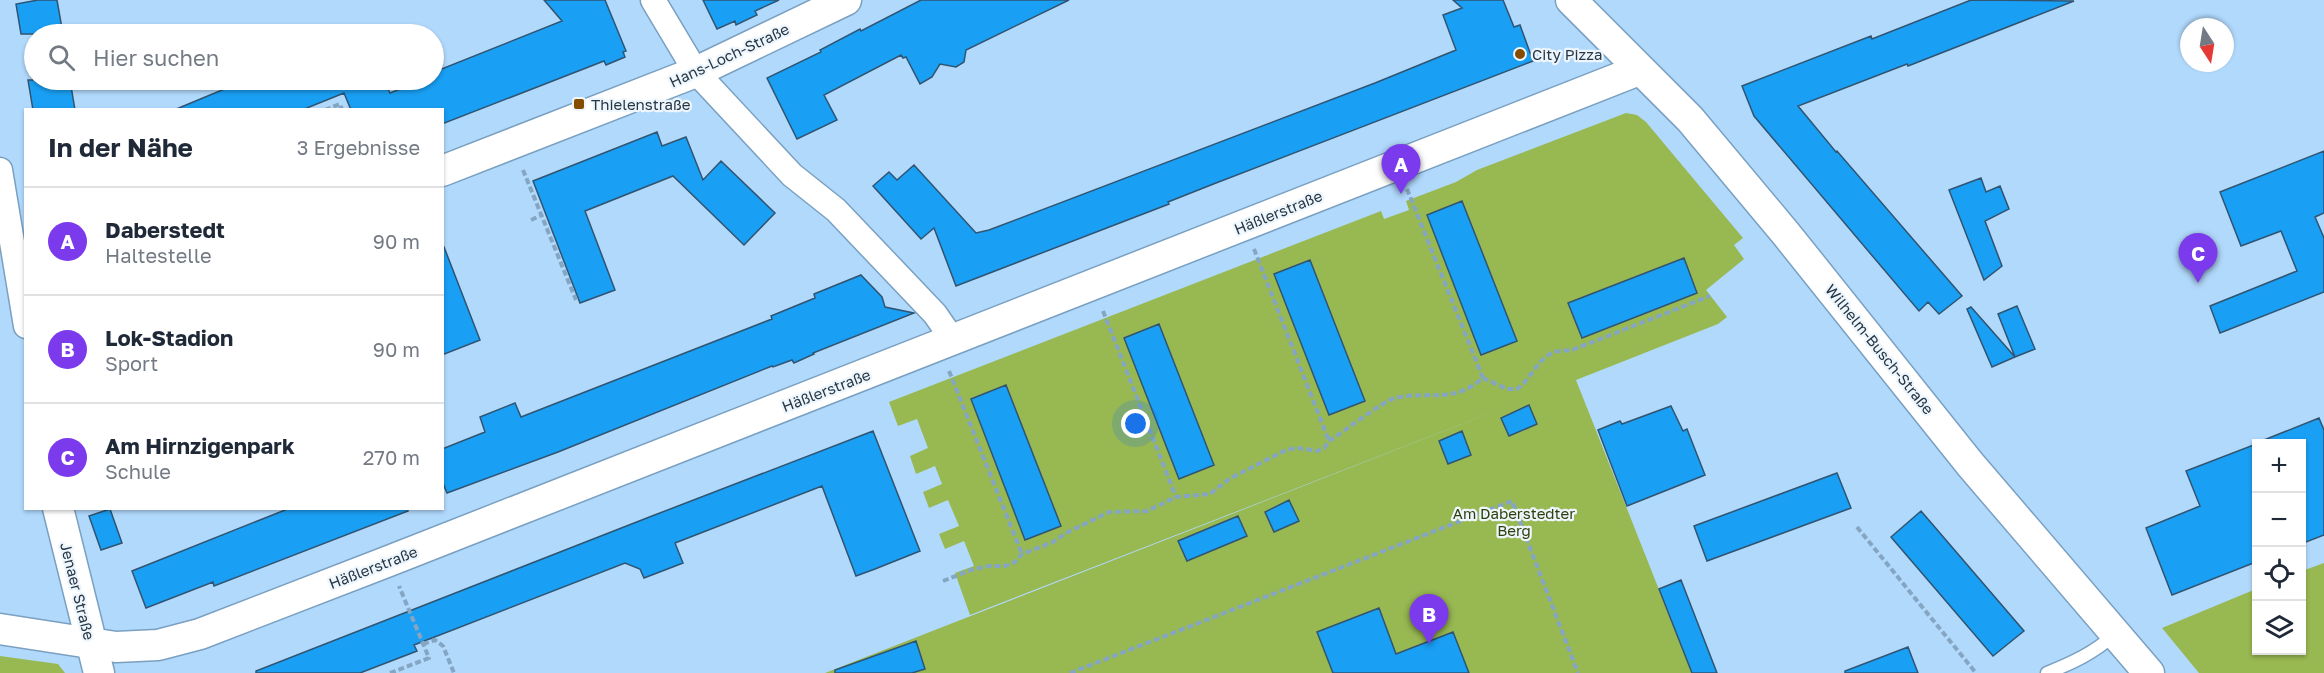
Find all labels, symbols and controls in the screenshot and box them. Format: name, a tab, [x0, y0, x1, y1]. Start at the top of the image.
north arrow	[2180, 18, 2234, 72]
street label: Hans-Loch-Straße	[666, 19, 792, 91]
search box	[24, 24, 444, 90]
icon: search	[45, 41, 78, 74]
text: Hier suchen	[93, 44, 219, 71]
place label: City Pizza	[1532, 45, 1602, 63]
marker: City Pizza	[1513, 47, 1527, 61]
place label: Thielenstraße	[591, 95, 691, 113]
marker: Thielenstraße	[572, 97, 586, 111]
text: In der Nähe	[48, 132, 193, 163]
text: 3 Ergebnisse	[297, 135, 420, 159]
pin: A	[1382, 144, 1420, 194]
street label: Häßlerstraße	[1231, 186, 1325, 238]
text: Daberstedt	[105, 216, 225, 243]
text: A	[60, 229, 75, 253]
text: 90 m	[373, 229, 420, 253]
pin: C	[2178, 234, 2218, 283]
text: Haltestelle	[105, 243, 212, 267]
street label: Wilhelm-Busch-Straße	[1822, 280, 1938, 418]
text: Lok-Stadion	[105, 324, 233, 351]
text: B	[60, 337, 75, 361]
text: 90 m	[373, 337, 420, 361]
text: Sport	[105, 351, 158, 375]
street label: Häßlerstraße	[779, 365, 873, 415]
your location	[1121, 409, 1150, 438]
text: Am Hirnzigenpark	[105, 432, 295, 459]
map controls	[2252, 439, 2306, 655]
button: +	[2252, 439, 2306, 493]
text: C	[60, 445, 75, 469]
text: 270 m	[363, 445, 420, 469]
text: Schule	[105, 459, 171, 483]
button: −	[2252, 493, 2306, 547]
park label: Am Daberstedter Berg	[1453, 504, 1575, 539]
street label: Jenaer Straße	[57, 540, 99, 642]
street label: Häßlerstraße	[326, 542, 420, 592]
button: locate	[2252, 547, 2306, 601]
pin: B	[1410, 594, 1448, 644]
button: layers	[2252, 601, 2306, 655]

